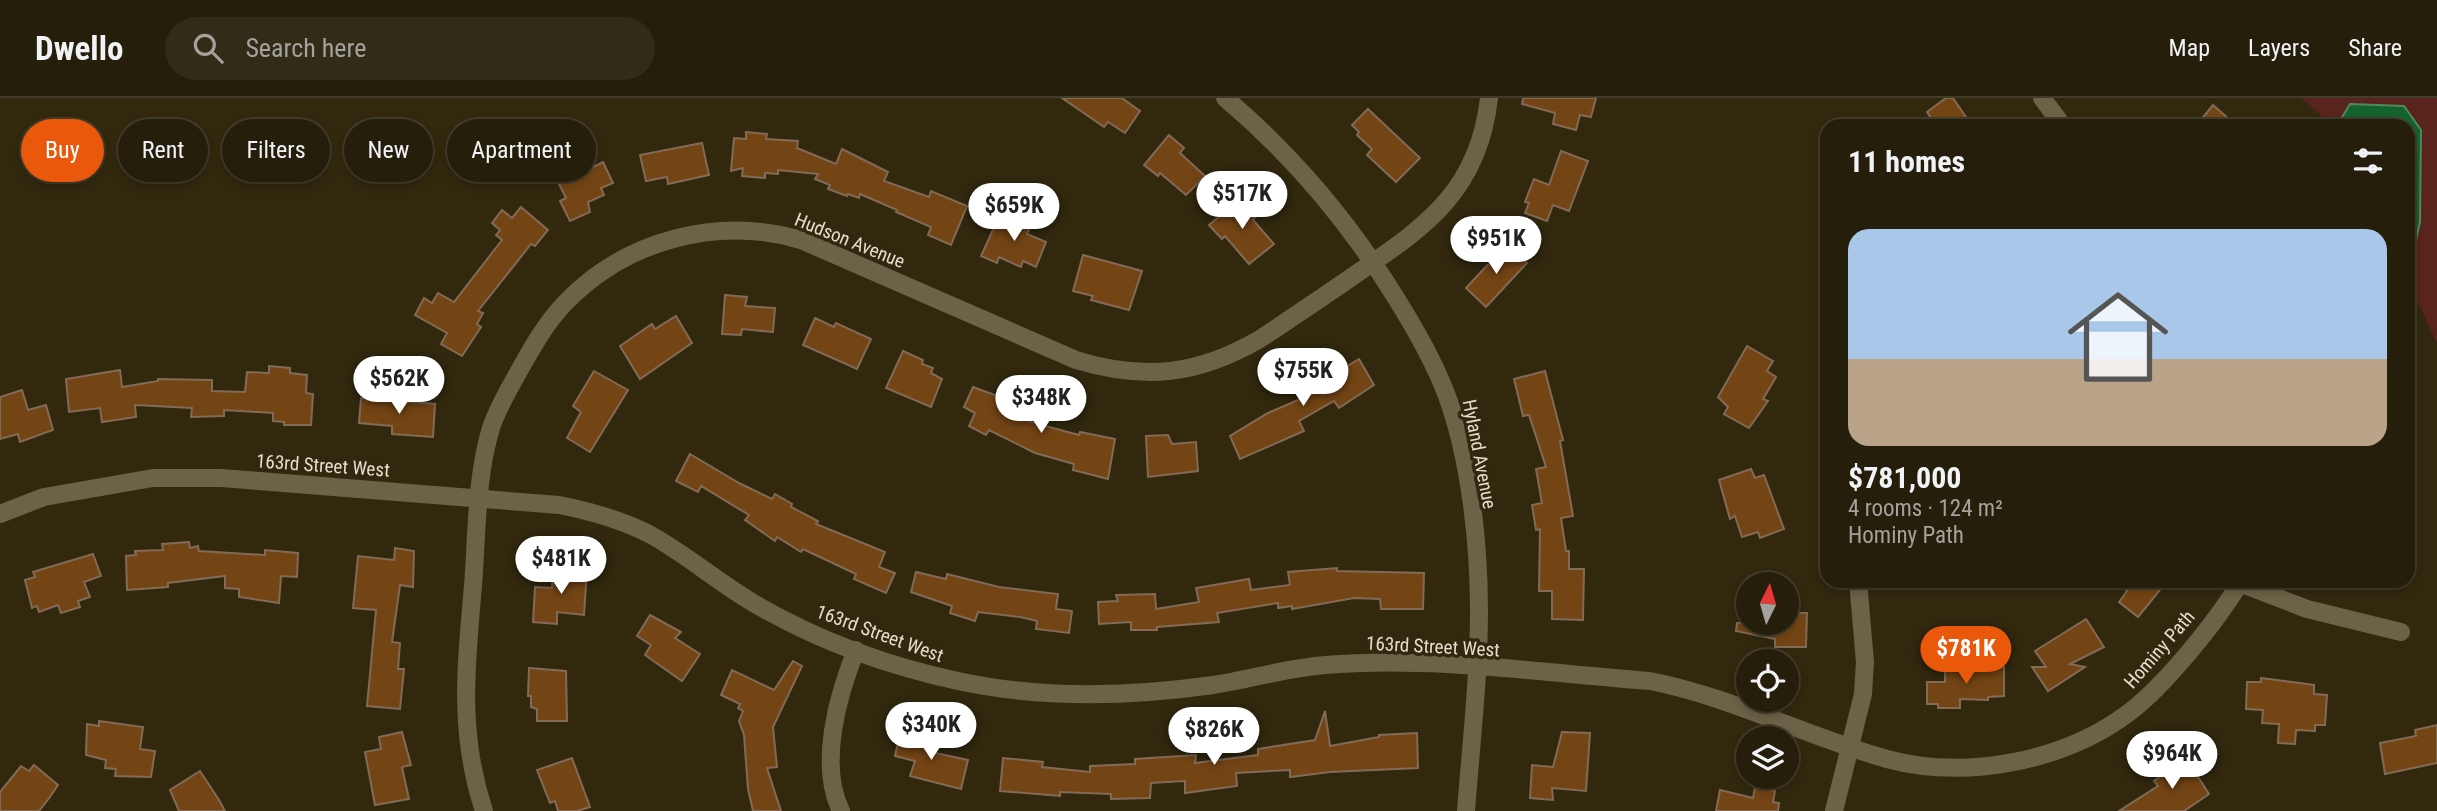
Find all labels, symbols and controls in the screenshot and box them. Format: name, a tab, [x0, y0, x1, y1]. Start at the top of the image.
search box	[165, 17, 655, 80]
text: Dwello	[35, 29, 123, 68]
icon: search	[189, 29, 227, 67]
text: Search here	[245, 33, 366, 63]
text: Map	[2169, 34, 2210, 62]
text: Layers	[2248, 34, 2310, 62]
text: Share	[2348, 34, 2402, 62]
chip: Buy	[21, 119, 104, 182]
chip: Rent	[118, 119, 208, 182]
chip: Filters	[222, 119, 330, 182]
chip: New	[344, 119, 433, 182]
chip: Apartment	[447, 119, 596, 182]
icon: filters	[2349, 142, 2387, 180]
text: 11 homes	[1848, 144, 1965, 179]
pin: $517K	[1193, 172, 1291, 231]
text: $517K	[1212, 180, 1272, 207]
pin: $659K	[965, 184, 1063, 243]
text: $659K	[984, 192, 1044, 219]
street label: Hudson Avenue	[791, 208, 908, 273]
pin: $951K	[1447, 216, 1545, 276]
text: $951K	[1466, 225, 1526, 252]
icon: home	[2055, 274, 2181, 400]
pin: $755K	[1254, 348, 1352, 408]
pin: $562K	[350, 356, 448, 416]
text: $755K	[1273, 357, 1333, 384]
text: $562K	[369, 365, 429, 392]
pin: $348K	[992, 376, 1090, 435]
text: $348K	[1011, 384, 1071, 411]
street label: Hyland Avenue	[1458, 397, 1501, 511]
street label: 163rd Street West	[255, 449, 391, 482]
text: $781,000	[1848, 460, 1961, 495]
text: 4 rooms · 124 m²	[1848, 495, 2003, 522]
text: Hominy Path	[1848, 522, 1964, 549]
pin: $481K	[512, 536, 610, 596]
text: $481K	[531, 545, 591, 572]
north arrow	[1736, 572, 1799, 635]
map controls	[1736, 572, 1799, 789]
street label: 163rd Street West	[813, 600, 947, 667]
street label: Hominy Path	[2119, 606, 2199, 693]
pin: $781K	[1917, 626, 2015, 686]
street label: 163rd Street West	[1366, 632, 1500, 661]
text: $781K	[1936, 635, 1996, 662]
button: locate	[1736, 649, 1799, 712]
pin: $340K	[882, 702, 980, 762]
pin: $826K	[1165, 708, 1263, 767]
text: $340K	[901, 711, 961, 738]
text: $826K	[1184, 716, 1244, 743]
button: layers	[1736, 726, 1799, 789]
pin: $964K	[2123, 732, 2221, 791]
text: $964K	[2142, 740, 2202, 767]

